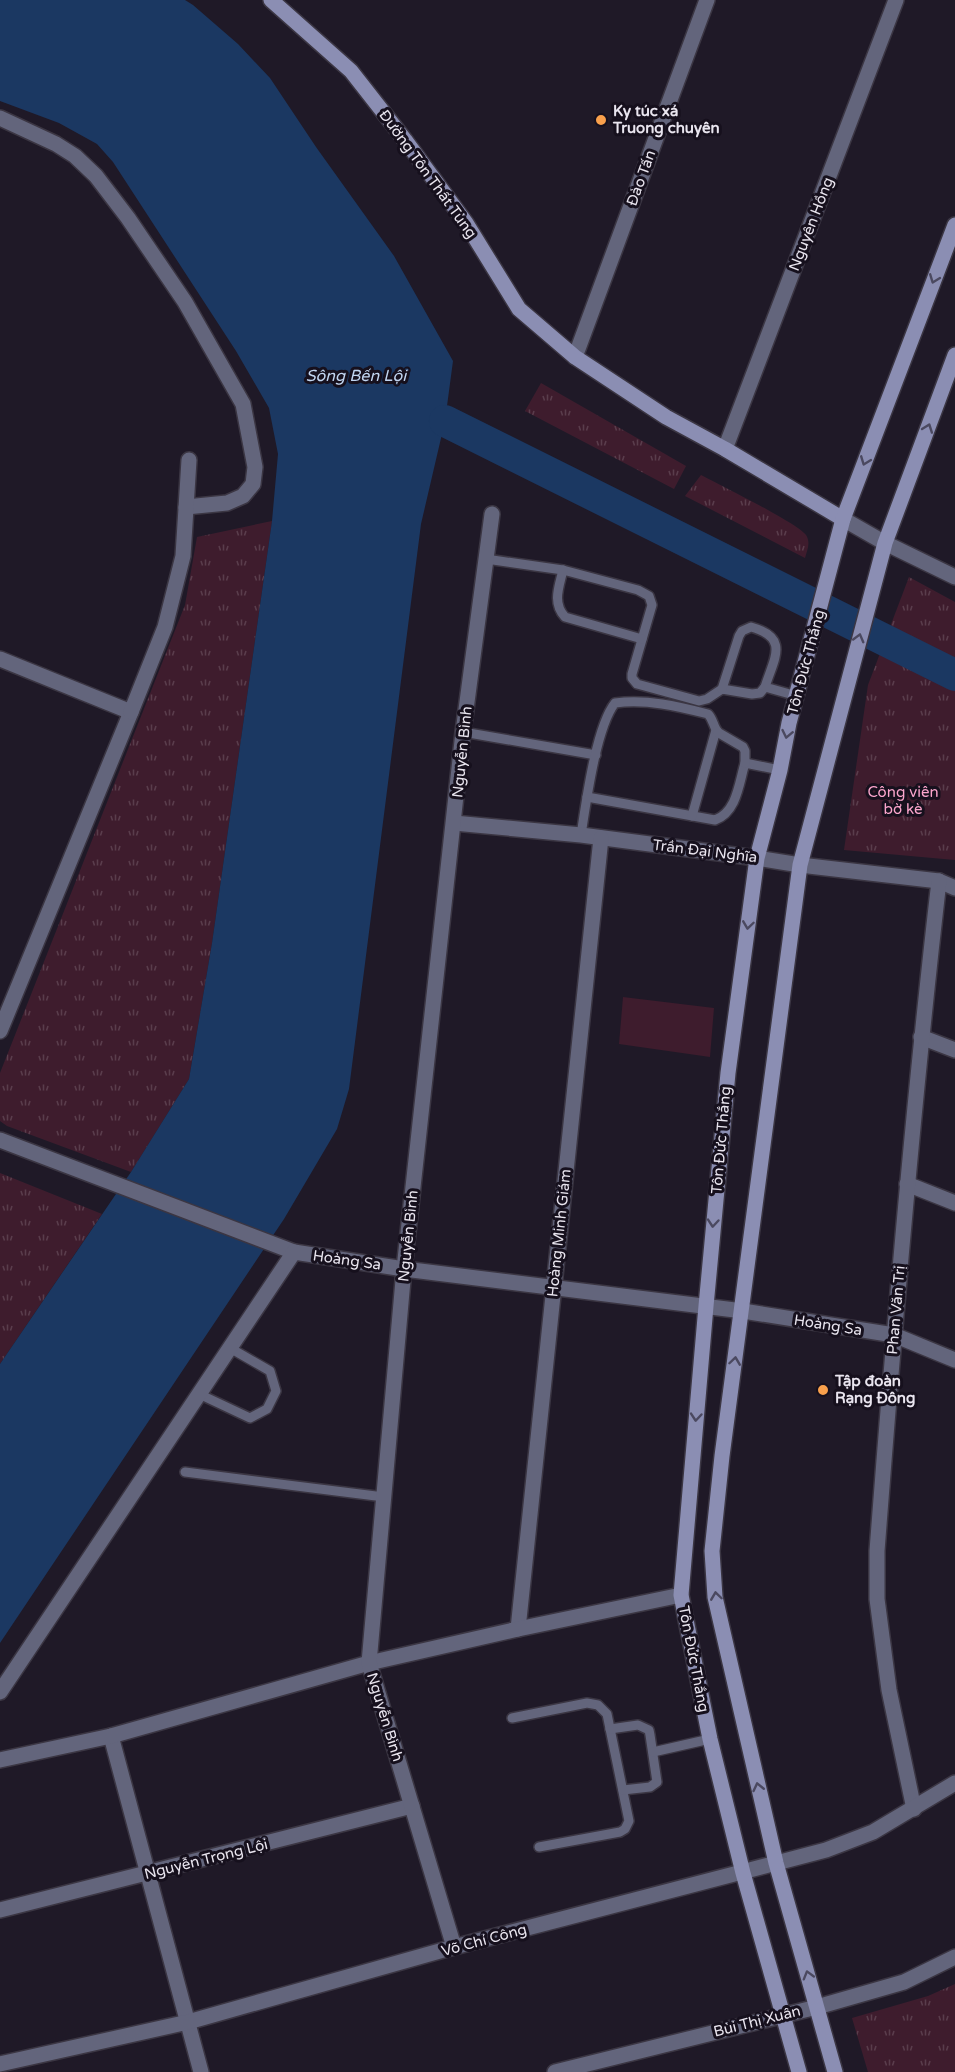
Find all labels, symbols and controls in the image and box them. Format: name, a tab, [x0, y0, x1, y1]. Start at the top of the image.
place label: Ky túc xá Truong chuyên	[612, 102, 720, 138]
street label: Đường Tôn Thất Tùng	[375, 106, 481, 242]
marker: Ky túc xá Truong chuyên	[594, 113, 608, 127]
street label: Đào Tấn	[623, 148, 659, 208]
street label: Nguyên Hồng	[785, 175, 837, 273]
one-way arrow	[929, 273, 941, 284]
water label: Sông Bến Lội	[306, 366, 408, 386]
one-way arrow	[921, 423, 933, 434]
one-way arrow	[860, 455, 872, 466]
street label: Tôn Đức Thắng	[783, 608, 829, 716]
one-way arrow	[852, 633, 864, 644]
street label: Nguyễn Bình	[448, 705, 476, 799]
one-way arrow	[781, 729, 794, 739]
park label: Công viên bờ kè	[867, 783, 939, 818]
street label: Trần Đại Nghĩa	[652, 836, 758, 866]
one-way arrow	[742, 920, 755, 929]
street label: Tôn Đức Thắng	[707, 1085, 735, 1195]
street label: Hoàng Minh Giám	[543, 1168, 575, 1298]
street label: Nguyễn Bình	[394, 1189, 422, 1283]
one-way arrow	[707, 1218, 720, 1227]
street label: Hoàng Sa	[312, 1246, 382, 1274]
street label: Phan Văn Trị	[883, 1265, 909, 1355]
street label: Hoàng Sa	[793, 1311, 863, 1339]
one-way arrow	[729, 1357, 741, 1366]
place label: Tập đoàn Rạng Đông	[834, 1372, 915, 1408]
marker: Tập đoàn Rạng Đông	[816, 1383, 830, 1397]
one-way arrow	[690, 1412, 703, 1422]
one-way arrow	[710, 1592, 722, 1601]
street label: Tôn Đức Thắng	[675, 1604, 713, 1714]
street label: Nguyễn Bình	[363, 1670, 407, 1764]
one-way arrow	[753, 1782, 766, 1792]
street label: Nguyễn Trọng Lội	[142, 1835, 270, 1883]
street label: Võ Chí Công	[439, 1920, 529, 1960]
one-way arrow	[803, 1970, 815, 1981]
street label: Bùi Thị Xuân	[712, 2001, 802, 2041]

